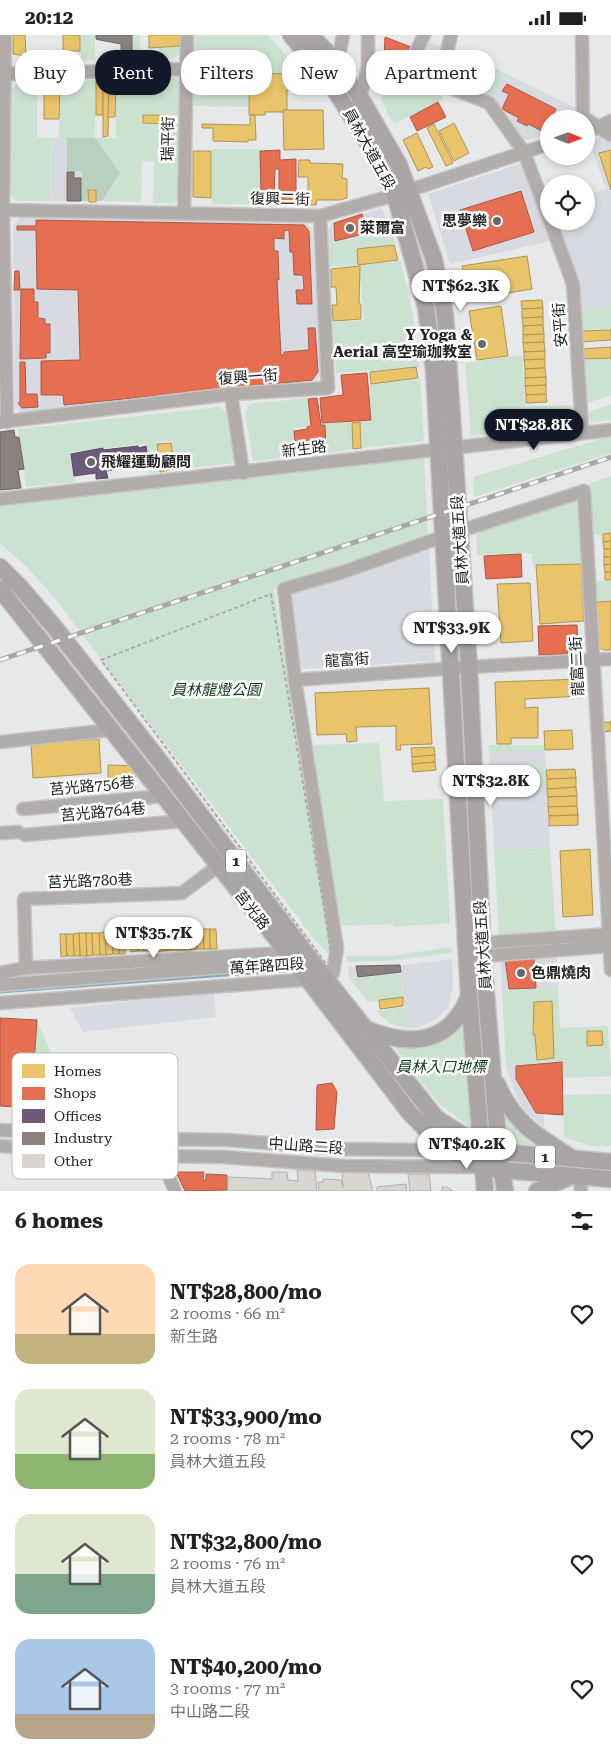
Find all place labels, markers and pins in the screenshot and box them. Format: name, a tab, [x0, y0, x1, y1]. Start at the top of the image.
place label: 思夢樂	[442, 212, 487, 230]
marker: 思夢樂	[491, 215, 503, 227]
place label: 萊爾富	[360, 219, 405, 237]
marker: 萊爾富	[344, 222, 356, 234]
pin: NT$62.3K	[409, 269, 513, 312]
place label: Y Yoga & Aerial 高空瑜珈教室	[333, 326, 472, 361]
marker: Y Yoga & Aerial 高空瑜珈教室	[476, 338, 488, 350]
pin: NT$28.8K	[482, 409, 586, 451]
place label: 飛耀運動顧問	[101, 453, 191, 471]
marker: 飛耀運動顧問	[85, 456, 97, 468]
pin: NT$33.9K	[400, 611, 504, 654]
pin: NT$32.8K	[439, 765, 543, 807]
pin: NT$35.7K	[102, 917, 206, 959]
place label: 色鼎燒肉	[531, 964, 591, 982]
marker: 色鼎燒肉	[515, 967, 527, 979]
pin: NT$40.2K	[415, 1127, 519, 1170]

